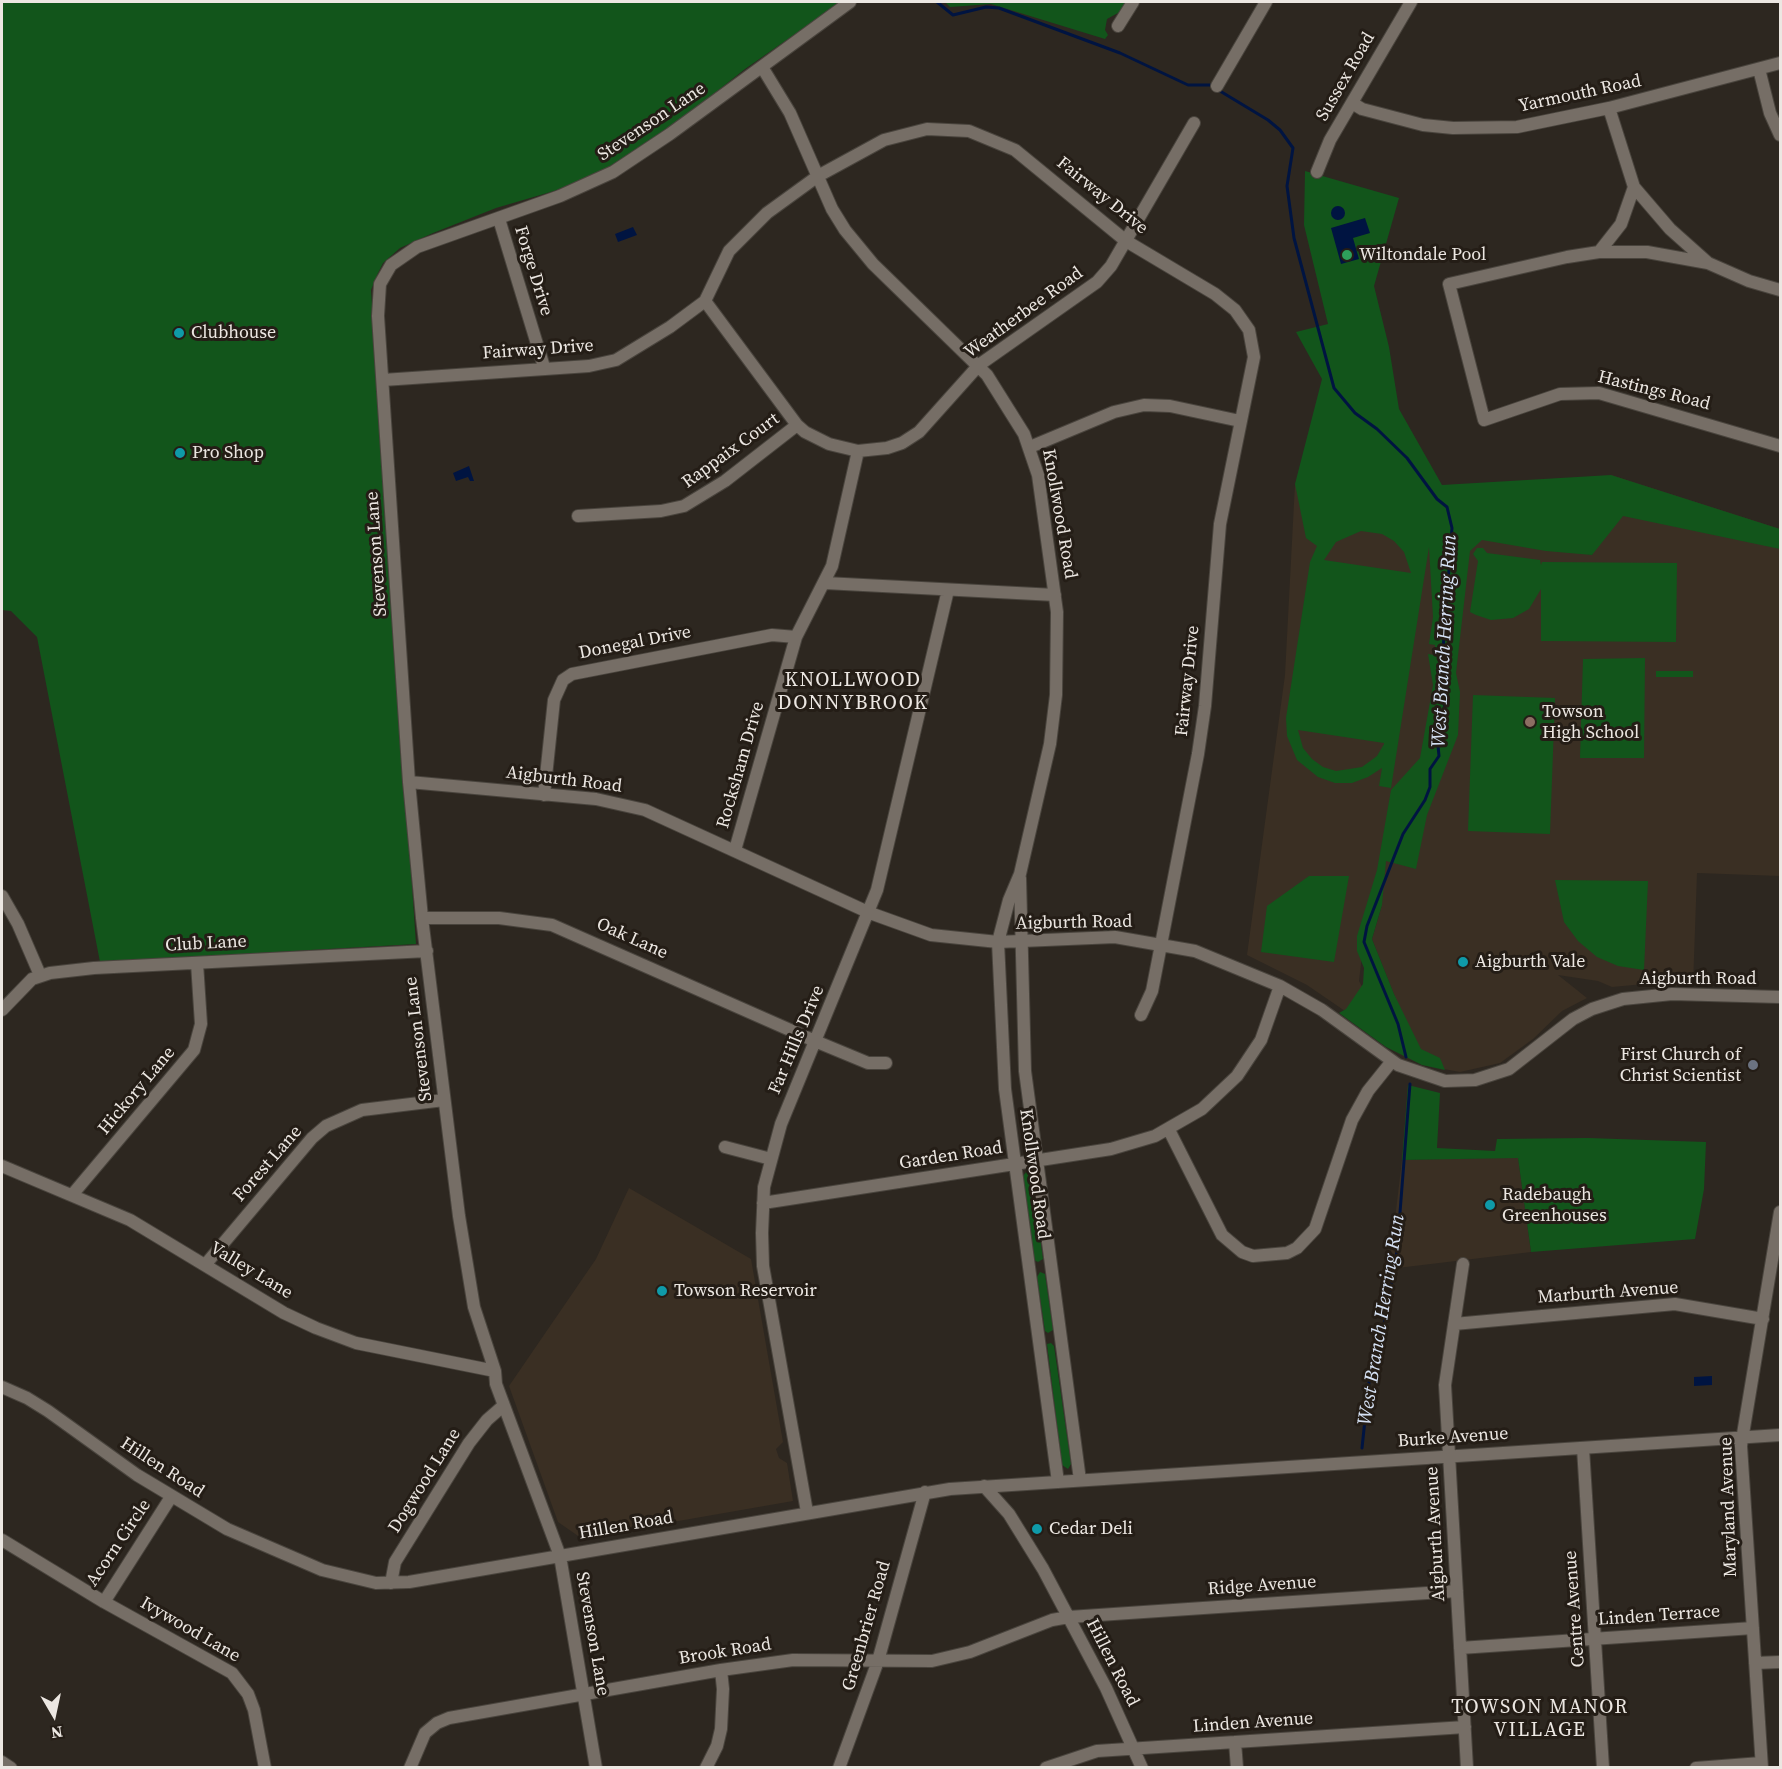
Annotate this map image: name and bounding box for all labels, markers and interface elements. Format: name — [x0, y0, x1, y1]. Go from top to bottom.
street label: Sussex Road — [1312, 29, 1380, 125]
street label: Yarmouth Road — [1517, 70, 1643, 118]
street label: Stevenson Lane — [594, 78, 710, 166]
street label: Fairway Drive — [1052, 153, 1152, 239]
street label: Forge Drive — [509, 223, 557, 319]
place label: Wiltondale Pool — [1359, 244, 1486, 266]
marker: Wiltondale Pool — [1340, 248, 1354, 262]
street label: Weatherbee Road — [961, 263, 1087, 363]
place label: Clubhouse — [191, 322, 276, 344]
marker: Clubhouse — [172, 326, 186, 340]
street label: Fairway Drive — [482, 335, 594, 365]
street label: Hastings Road — [1596, 367, 1712, 415]
street label: Rappaix Court — [678, 409, 784, 493]
place label: Pro Shop — [192, 442, 264, 464]
marker: Pro Shop — [173, 446, 187, 460]
street label: Knollwood Road — [1037, 447, 1081, 581]
street label: Stevenson Lane — [362, 491, 392, 617]
water label: West Branch Herring Run — [1427, 534, 1463, 748]
street label: Donegal Drive — [577, 622, 693, 664]
street label: Fairway Drive — [1171, 625, 1205, 737]
district label: KNOLLWOOD DONNYBROOK — [777, 669, 929, 716]
street label: Rocksham Drive — [713, 699, 769, 831]
place label: Towson High School — [1542, 701, 1639, 744]
marker: Towson High School — [1523, 715, 1537, 729]
street label: Aigburth Road — [505, 762, 623, 798]
street label: Aigburth Road — [1015, 911, 1133, 935]
street label: Oak Lane — [593, 914, 671, 964]
street label: Club Lane — [165, 931, 247, 957]
place label: Aigburth Vale — [1475, 951, 1585, 973]
marker: Aigburth Vale — [1456, 955, 1470, 969]
street label: Aigburth Road — [1640, 968, 1756, 990]
street label: Stevenson Lane — [401, 975, 437, 1103]
street label: Far Hills Drive — [764, 982, 830, 1098]
street label: Hickory Lane — [94, 1042, 180, 1140]
place label: First Church of Christ Scientist — [1620, 1044, 1741, 1086]
marker: First Church of Christ Scientist — [1746, 1058, 1760, 1072]
street label: Knollwood Road — [1014, 1107, 1054, 1241]
street label: Forest Lane — [229, 1121, 307, 1207]
street label: Garden Road — [898, 1137, 1004, 1175]
place label: Radebaugh Greenhouses — [1502, 1184, 1607, 1226]
marker: Radebaugh Greenhouses — [1483, 1198, 1497, 1212]
water label: West Branch Herring Run — [1353, 1213, 1411, 1427]
street label: Valley Lane — [206, 1238, 296, 1304]
street label: Marburth Avenue — [1537, 1277, 1679, 1309]
place label: Towson Reservoir — [674, 1280, 817, 1302]
marker: Towson Reservoir — [655, 1284, 669, 1298]
street label: Burke Avenue — [1397, 1423, 1509, 1453]
street label: Dogwood Lane — [384, 1425, 466, 1537]
street label: Hillen Road — [116, 1433, 208, 1503]
street label: Maryland Avenue — [1716, 1437, 1742, 1577]
street label: Aigburth Avenue — [1422, 1466, 1450, 1602]
street label: Acorn Circle — [82, 1495, 156, 1591]
street label: Hillen Road — [577, 1507, 675, 1545]
place label: Cedar Deli — [1049, 1518, 1133, 1540]
marker: Cedar Deli — [1030, 1522, 1044, 1536]
street label: Centre Avenue — [1560, 1550, 1590, 1668]
street label: Greenbrier Road — [838, 1559, 896, 1693]
street label: Stevenson Lane — [570, 1570, 614, 1698]
street label: Ridge Avenue — [1207, 1571, 1317, 1601]
street label: Ivywood Lane — [136, 1593, 244, 1667]
street label: Linden Terrace — [1597, 1601, 1721, 1631]
street label: Hillen Road — [1081, 1616, 1143, 1710]
street label: Brook Road — [677, 1634, 773, 1670]
north arrow — [24, 1685, 84, 1745]
district label: TOWSON MANOR VILLAGE — [1451, 1696, 1629, 1743]
street label: Linden Avenue — [1192, 1708, 1314, 1738]
text: N — [49, 1721, 64, 1745]

